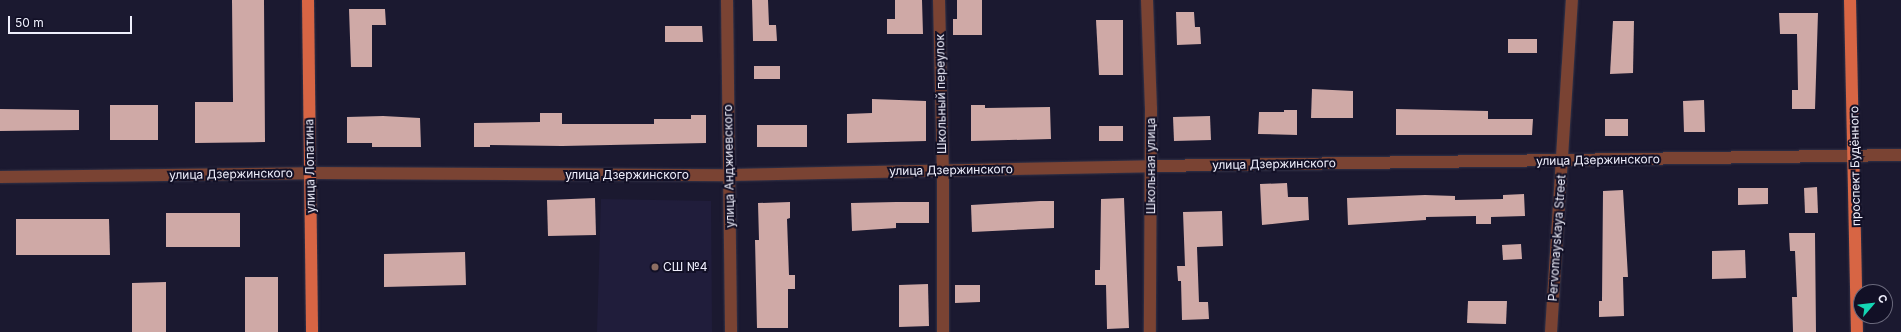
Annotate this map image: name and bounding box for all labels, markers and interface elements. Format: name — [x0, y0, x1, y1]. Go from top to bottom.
scale bar — [10, 8, 134, 34]
text: 50 m — [15, 15, 44, 30]
street label: Школьный переулок — [933, 34, 949, 154]
street label: улица Анджиевского — [721, 104, 737, 228]
street label: проспект Будённого — [1847, 106, 1863, 226]
street label: Школьная улица — [1144, 118, 1158, 214]
street label: улица Лопатина — [302, 119, 318, 213]
street label: улица Дзержинского — [1536, 152, 1660, 168]
street label: улица Дзержинского — [1212, 156, 1336, 172]
street label: улица Дзержинского — [889, 162, 1013, 178]
street label: улица Дзержинского — [169, 166, 293, 182]
street label: улица Дзержинского — [565, 168, 689, 182]
street label: Pervomayskaya Street — [1545, 174, 1569, 302]
place label: СШ №4 — [663, 260, 707, 274]
marker: СШ №4 — [650, 262, 660, 272]
north arrow — [1853, 284, 1893, 324]
text: С — [1875, 292, 1891, 306]

